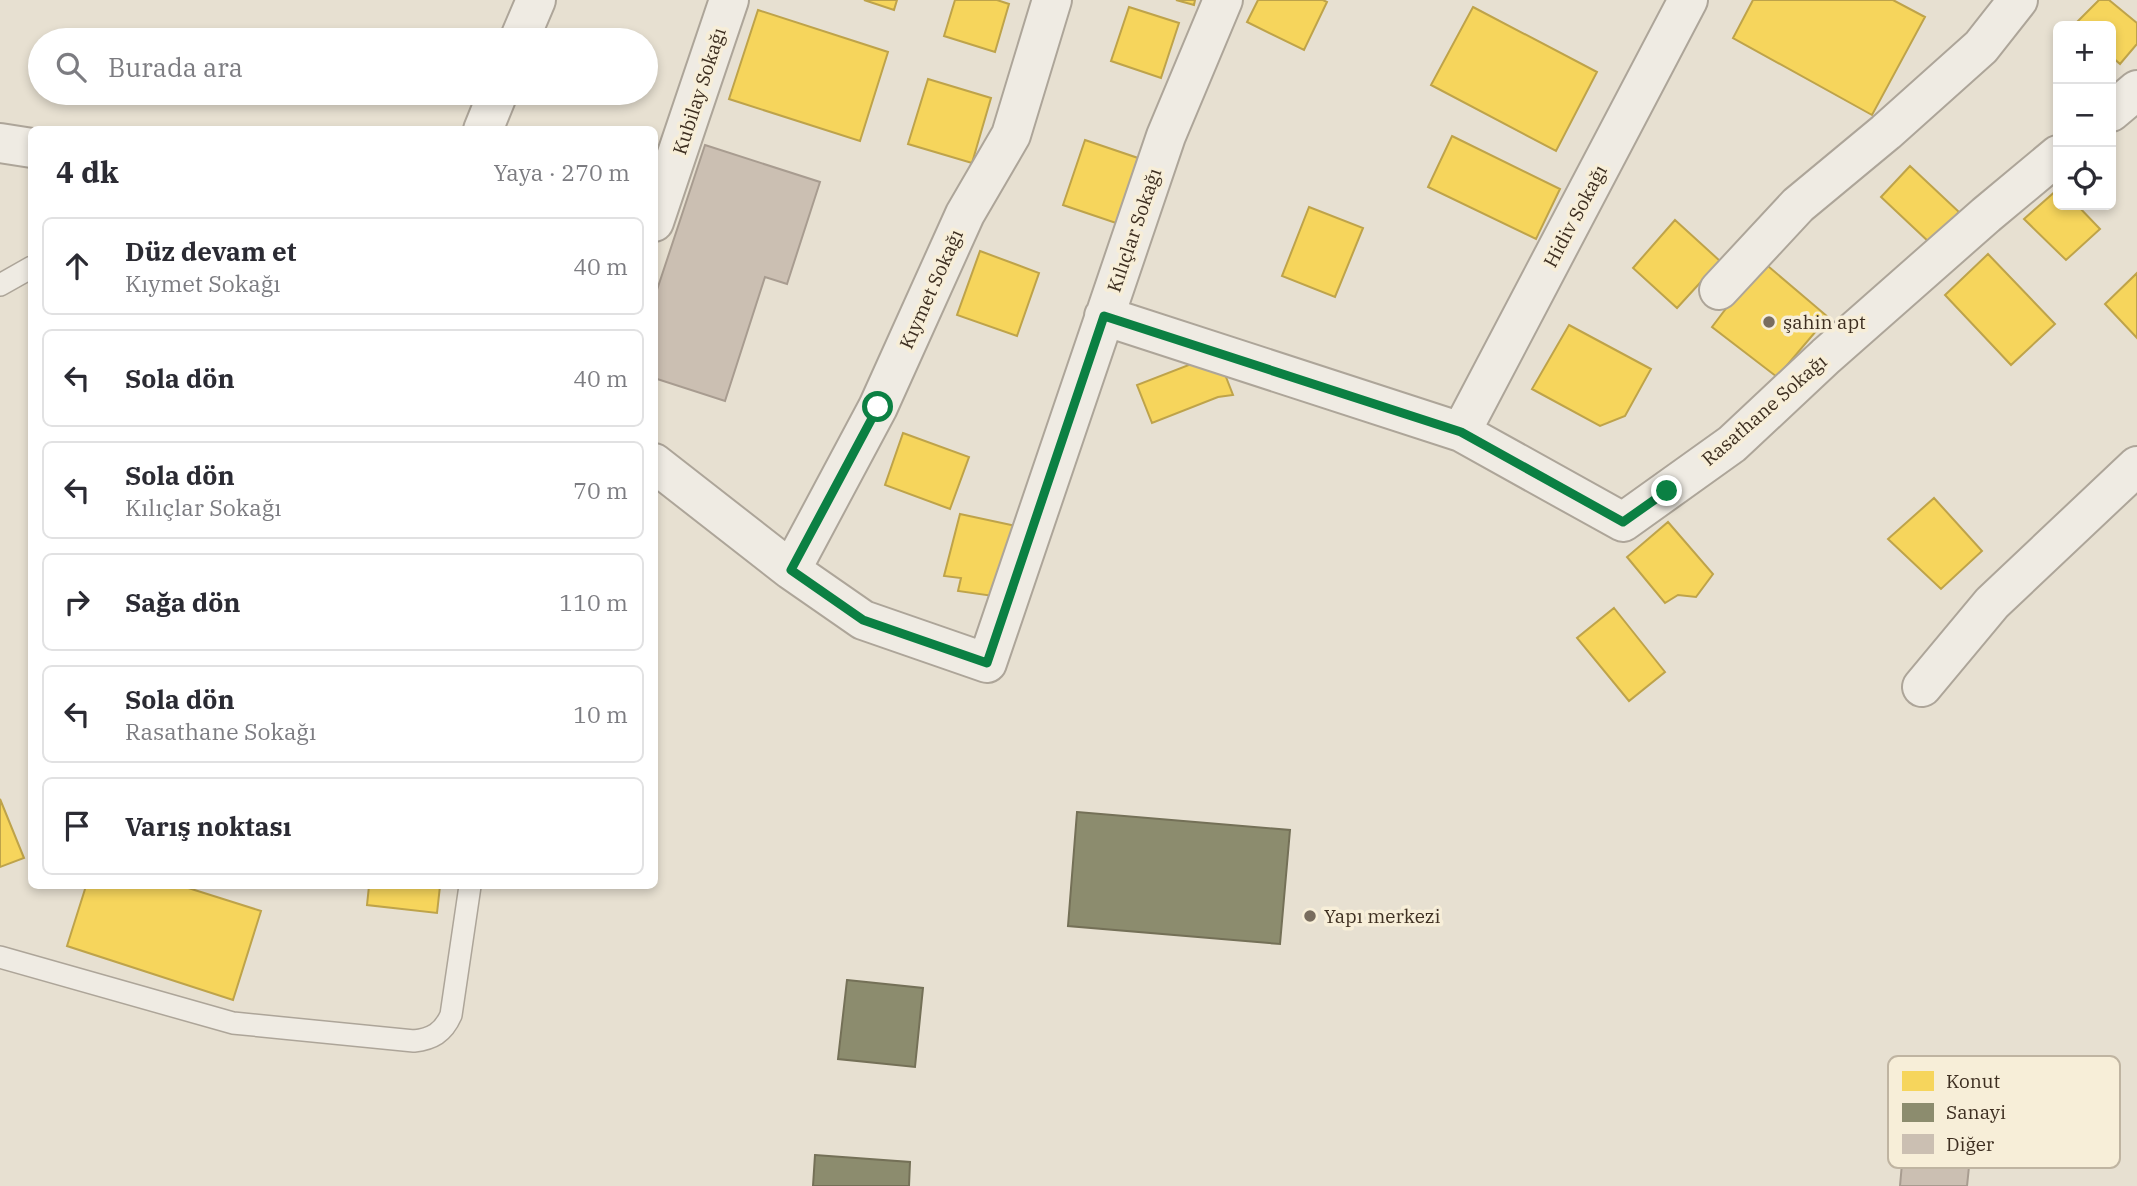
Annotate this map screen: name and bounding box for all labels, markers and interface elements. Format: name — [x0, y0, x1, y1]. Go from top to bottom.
map controls — [2053, 21, 2116, 210]
button: + — [2053, 21, 2116, 84]
street label: Kubilay Sokağı — [667, 24, 731, 158]
search box — [28, 28, 658, 105]
icon: search — [52, 48, 90, 86]
text: Burada ara — [108, 50, 243, 84]
button: − — [2053, 84, 2116, 147]
button: locate — [2053, 147, 2116, 210]
text: 4 dk — [56, 152, 119, 191]
text: Yaya · 270 m — [493, 157, 630, 187]
street label: Hidiv Sokağı — [1538, 161, 1612, 271]
street label: Kılıçlar Sokağı — [1102, 165, 1166, 295]
street label: Kıymet Sokağı — [894, 225, 968, 353]
text: Düz devam et — [125, 234, 296, 268]
icon: ahead — [58, 247, 96, 285]
text: 40 m — [573, 251, 628, 281]
text: Kıymet Sokağı — [125, 268, 280, 298]
place label: şahin apt — [1783, 310, 1866, 334]
marker: şahin apt — [1761, 314, 1777, 330]
street label: Rasathane Sokağı — [1697, 349, 1831, 471]
icon: left — [58, 359, 96, 397]
text: Sola dön — [125, 361, 235, 395]
text: 40 m — [573, 363, 628, 393]
route start — [862, 391, 893, 422]
text: Sola dön — [125, 458, 235, 492]
icon: left — [58, 471, 96, 509]
text: 70 m — [573, 475, 628, 505]
route end — [1651, 475, 1682, 506]
text: Kılıçlar Sokağı — [125, 492, 281, 522]
icon: right — [58, 583, 96, 621]
text: Sağa dön — [125, 585, 241, 619]
text: 110 m — [559, 587, 628, 617]
text: Sola dön — [125, 682, 235, 716]
icon: left — [58, 695, 96, 733]
text: 10 m — [573, 699, 628, 729]
text: Rasathane Sokağı — [125, 716, 316, 746]
icon: arrive — [58, 807, 96, 845]
text: Varış noktası — [125, 809, 291, 843]
place label: Yapı merkezi — [1324, 904, 1440, 928]
marker: Yapı merkezi — [1302, 908, 1318, 924]
legend — [1888, 1056, 2120, 1168]
text: Konut — [1946, 1069, 2001, 1093]
text: Sanayi — [1946, 1100, 2006, 1124]
text: Diğer — [1946, 1132, 1995, 1156]

